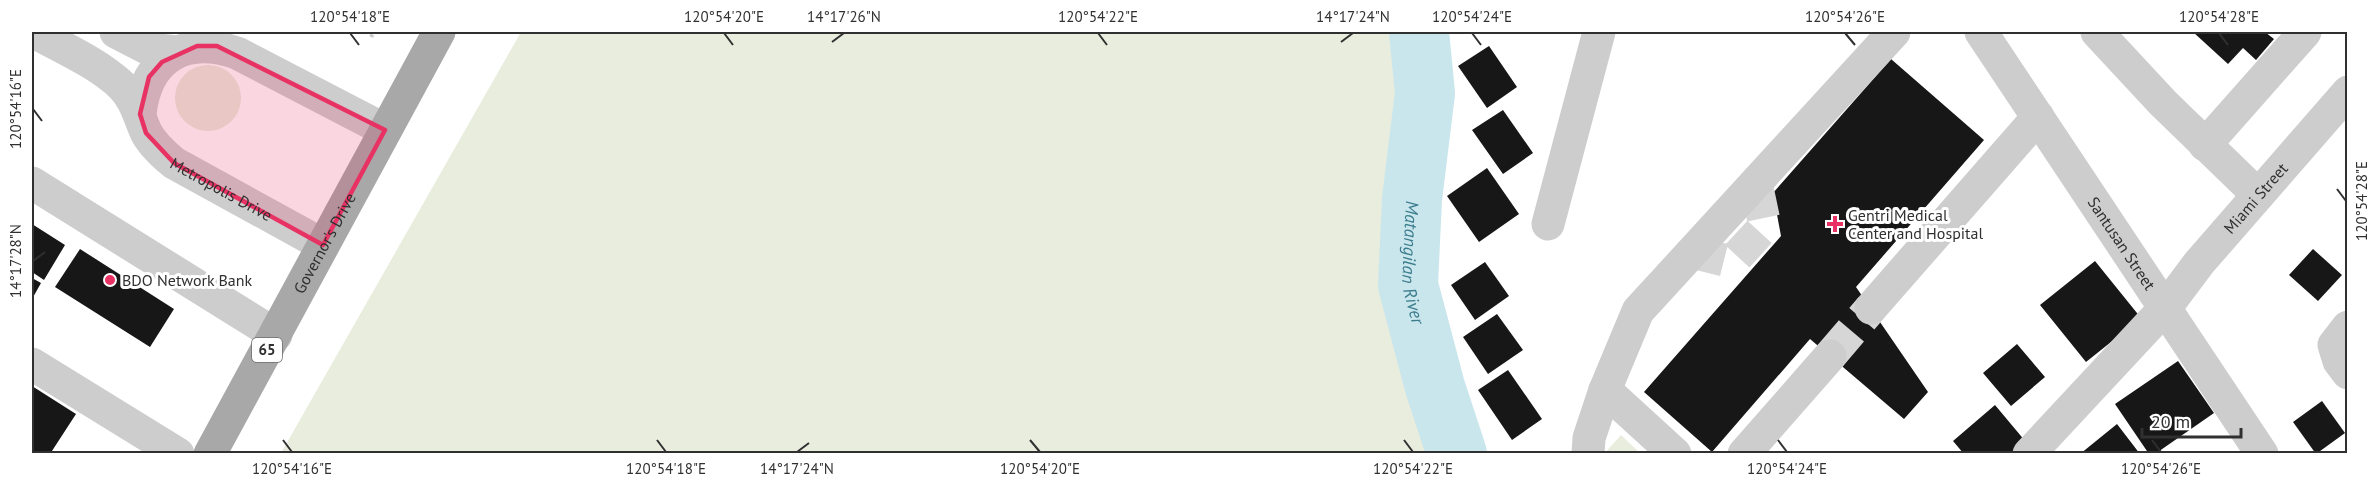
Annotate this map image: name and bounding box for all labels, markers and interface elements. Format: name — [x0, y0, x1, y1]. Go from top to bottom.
text: 120°54'18"E — [310, 7, 390, 26]
text: 120°54'20"E — [684, 7, 764, 26]
text: 14°17'26"N — [807, 7, 881, 26]
text: 120°54'22"E — [1058, 7, 1138, 26]
text: 14°17'24"N — [1316, 7, 1390, 26]
text: 120°54'24"E — [1432, 7, 1512, 26]
text: 120°54'26"E — [1805, 7, 1885, 26]
text: 120°54'28"E — [2179, 7, 2259, 26]
text: 120°54'16"E — [6, 69, 25, 149]
street label: Metropolis Drive — [167, 153, 276, 225]
street label: Miami Street — [2219, 158, 2292, 238]
text: 120°54'28"E — [2352, 161, 2371, 241]
street label: Governor's Drive — [289, 189, 360, 297]
street label: Santusan Street — [2084, 193, 2160, 294]
water label: Matangilan River — [1397, 200, 1430, 328]
place label: Gentri Medical Center and Hospital — [1848, 205, 1983, 243]
marker: Gentri Medical Center and Hospital — [1826, 215, 1844, 233]
text: 14°17'28"N — [6, 224, 25, 298]
place label: BDO Network Bank — [122, 270, 252, 290]
marker: BDO Network Bank — [103, 273, 117, 287]
road number: 65 — [252, 338, 282, 362]
scale bar — [2142, 401, 2241, 439]
text: 20 m — [2151, 410, 2190, 433]
text: 120°54'16"E — [252, 459, 332, 478]
text: 120°54'18"E — [626, 459, 706, 478]
text: 14°17'24"N — [760, 459, 834, 478]
text: 120°54'20"E — [1000, 459, 1080, 478]
text: 120°54'22"E — [1373, 459, 1453, 478]
text: 120°54'24"E — [1747, 459, 1827, 478]
text: 120°54'26"E — [2121, 459, 2201, 478]

